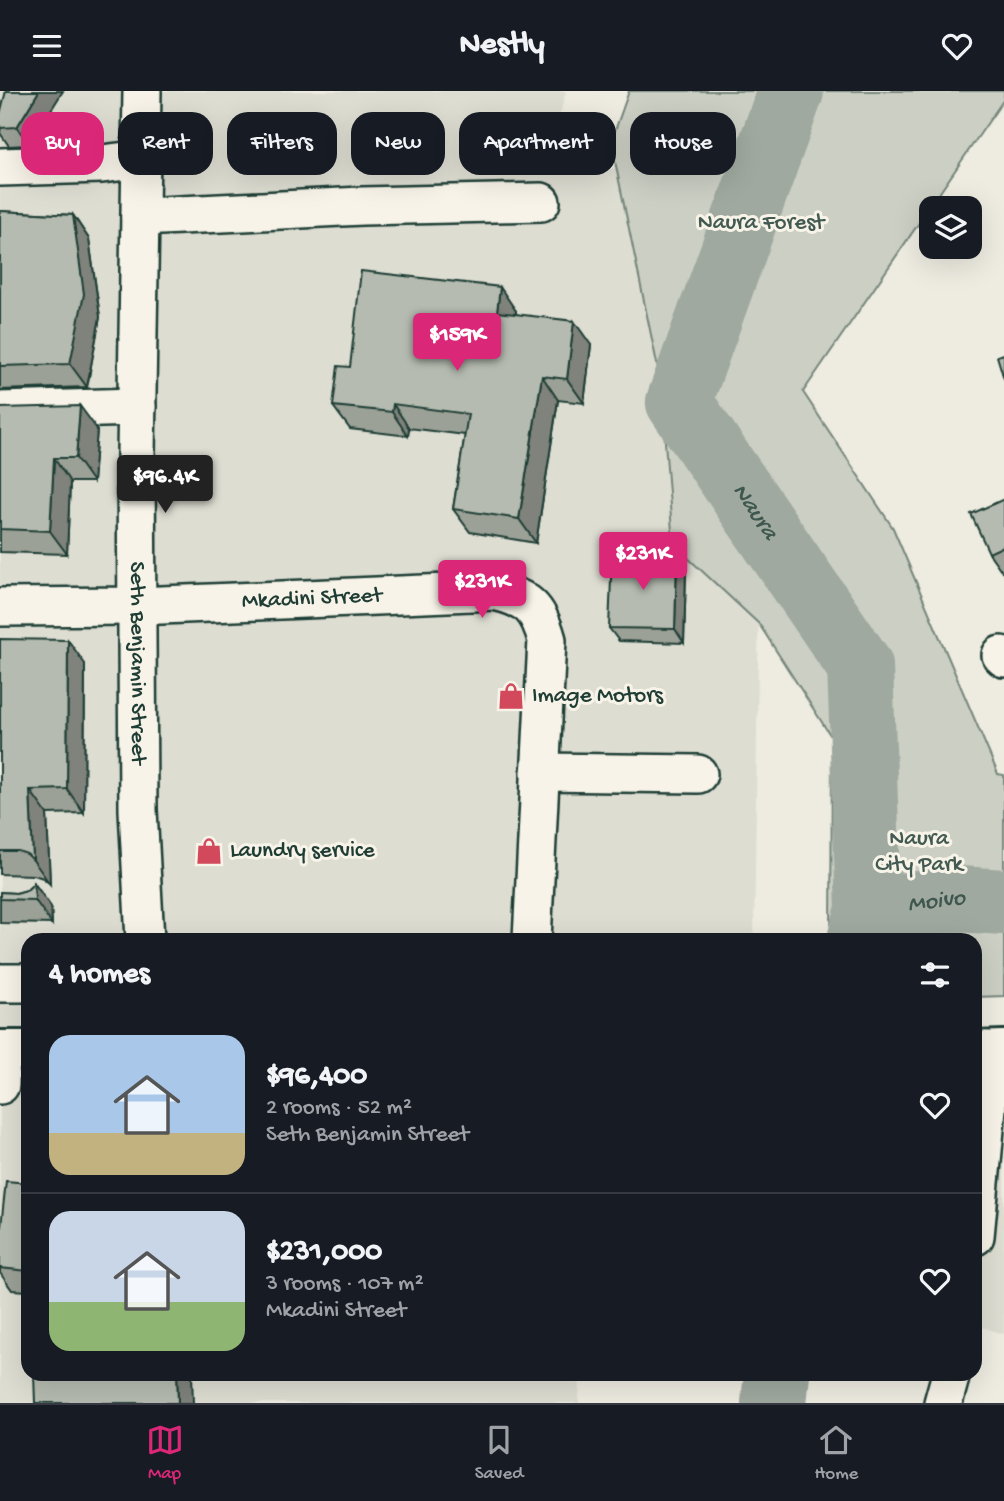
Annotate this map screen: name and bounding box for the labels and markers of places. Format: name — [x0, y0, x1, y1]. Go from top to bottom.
pin: $159K — [408, 313, 506, 373]
pin: $96.4K — [108, 455, 222, 515]
pin: $231K — [594, 533, 692, 592]
pin: $231K — [433, 561, 531, 620]
shop icon: Image Motors — [496, 681, 526, 711]
place label: Image Motors — [532, 683, 663, 710]
shop icon: Laundry service — [194, 836, 224, 866]
place label: Laundry service — [230, 838, 376, 865]

